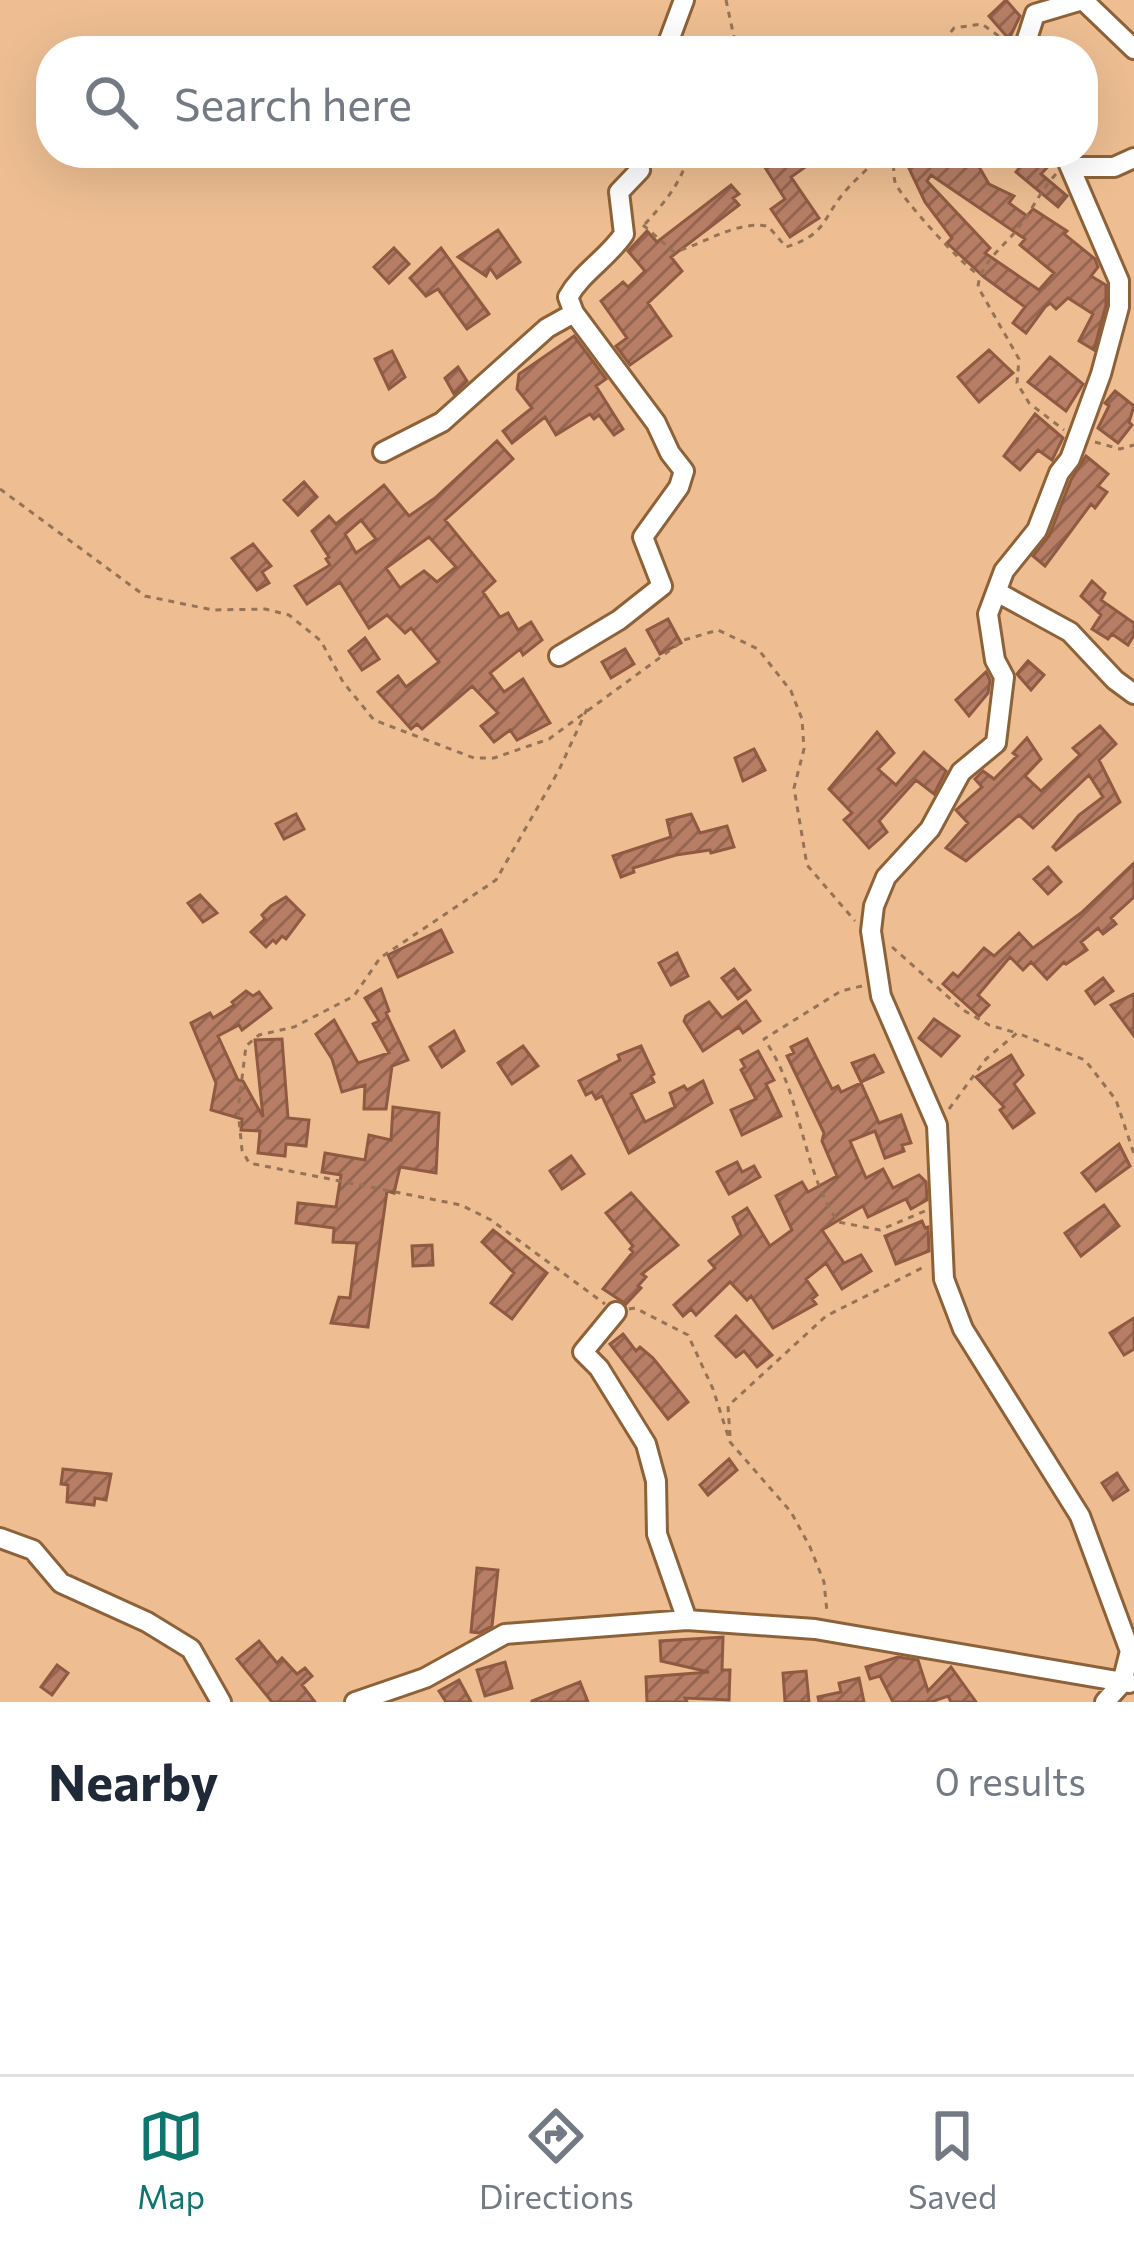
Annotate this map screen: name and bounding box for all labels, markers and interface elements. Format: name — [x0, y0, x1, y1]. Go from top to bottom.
search box — [36, 36, 1098, 168]
icon: search — [78, 69, 144, 135]
text: Search here — [174, 75, 412, 130]
text: Nearby — [48, 1749, 218, 1812]
text: 0 results — [934, 1756, 1086, 1804]
tab: Map — [137, 2103, 205, 2216]
tab: Directions — [479, 2103, 634, 2216]
tab: Saved — [908, 2103, 997, 2216]

